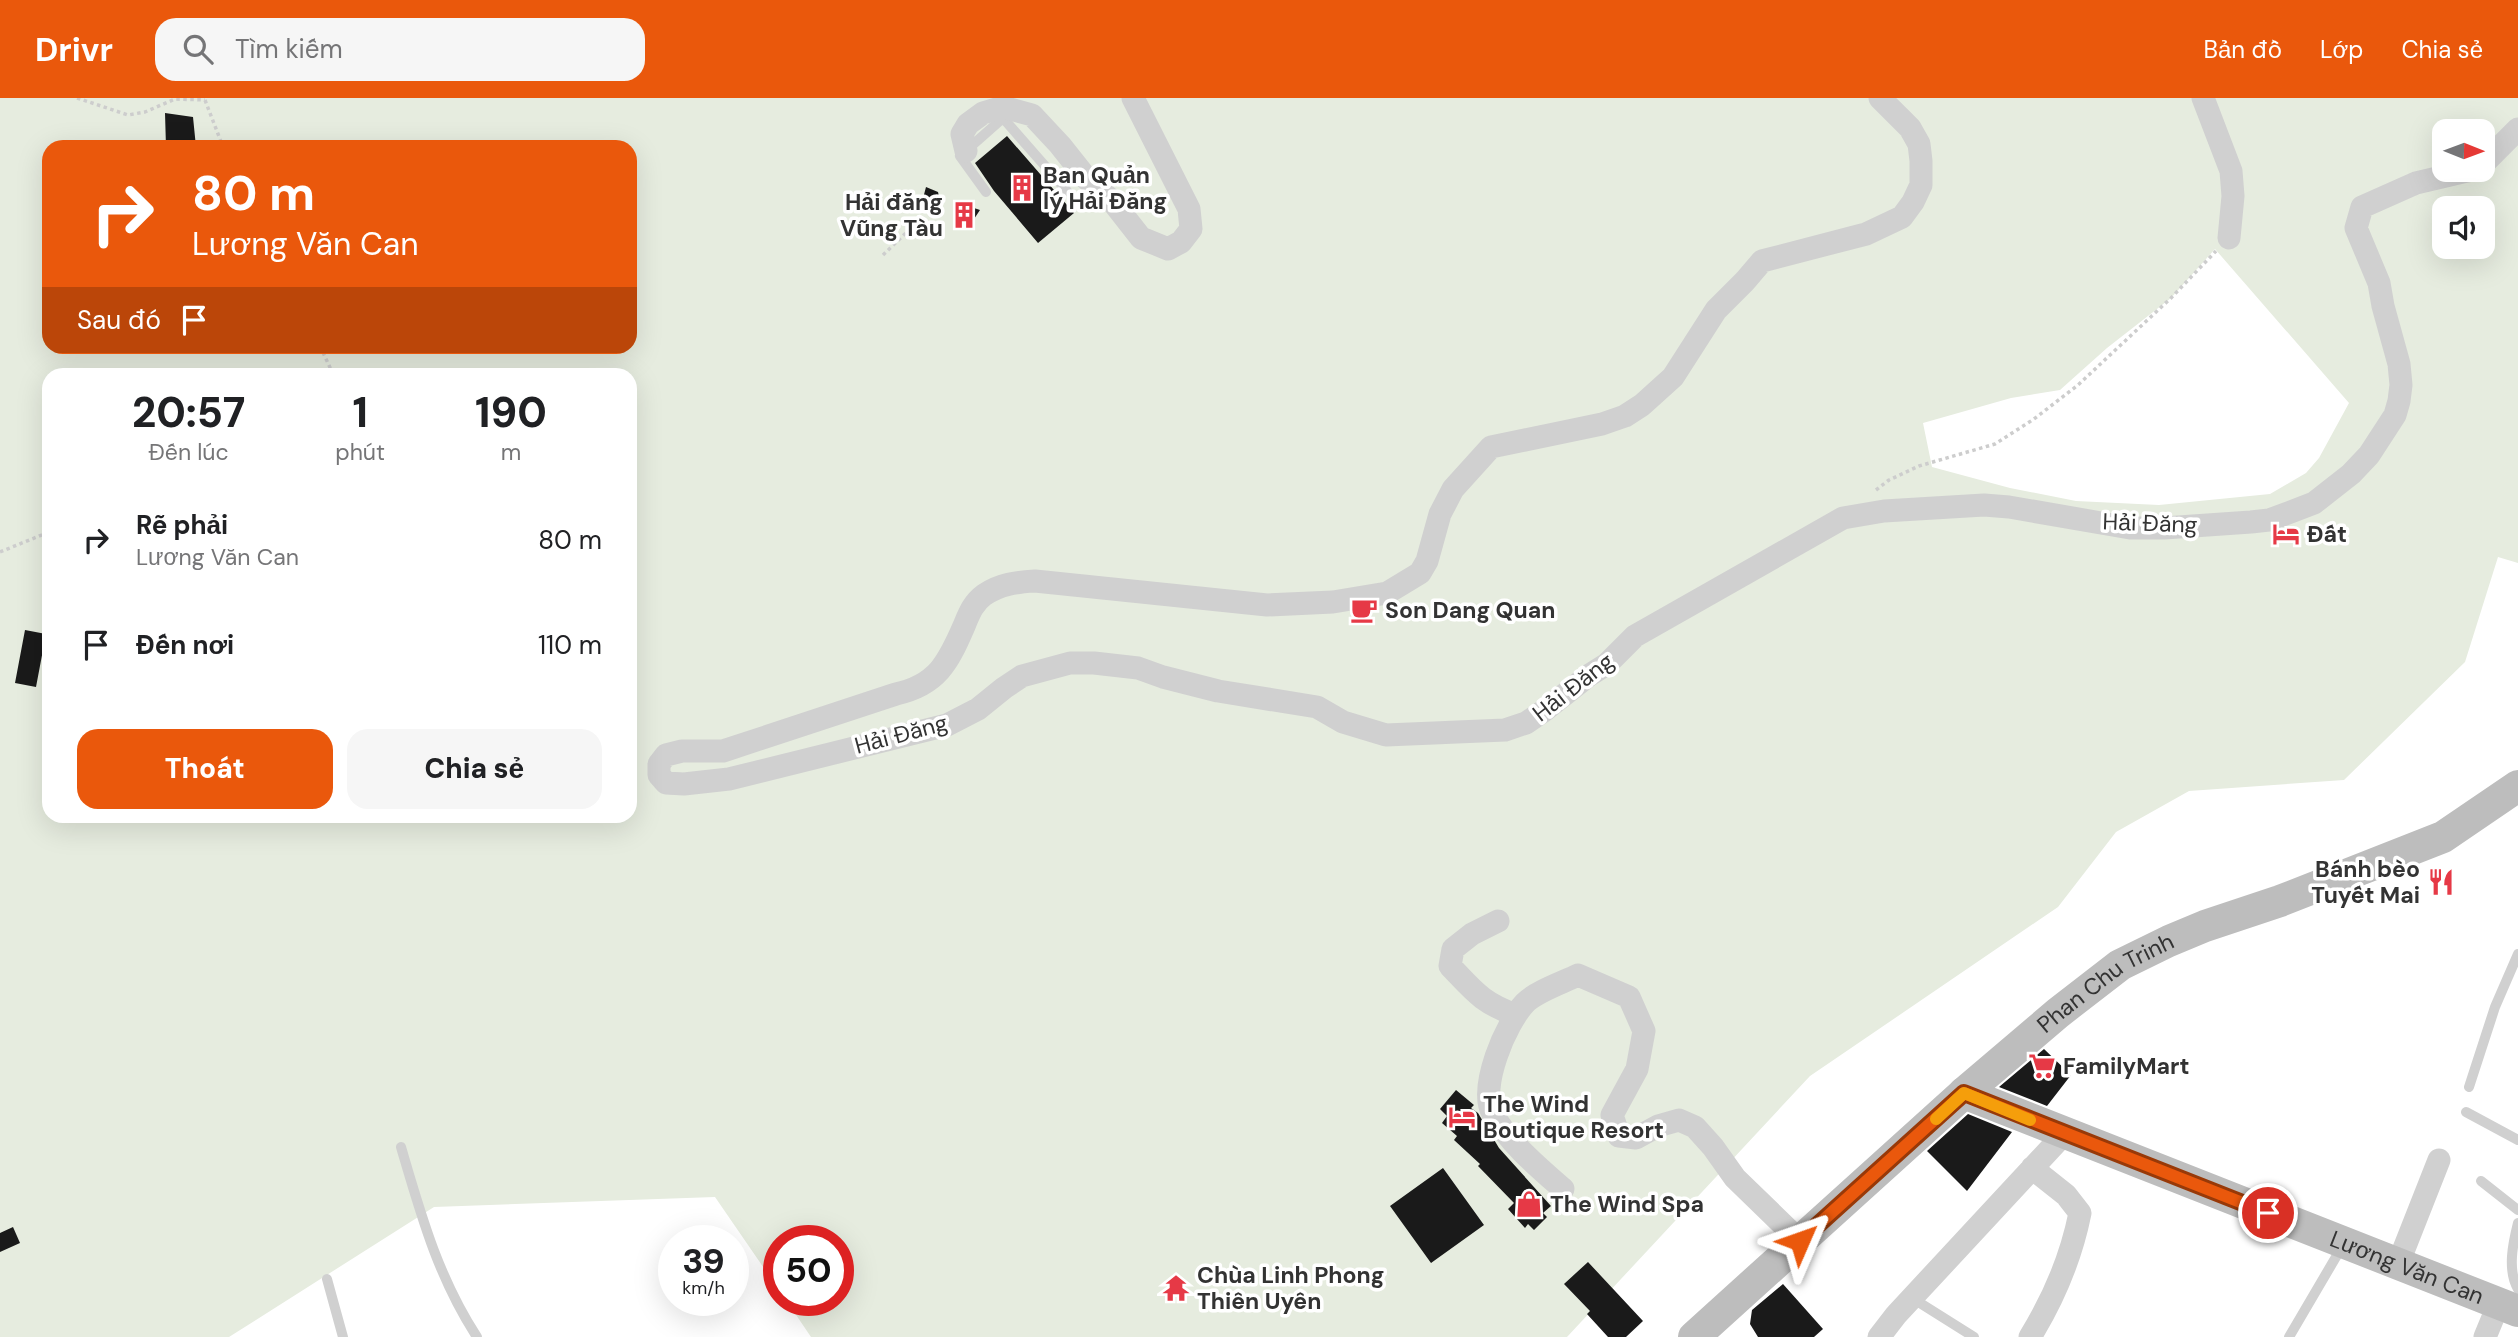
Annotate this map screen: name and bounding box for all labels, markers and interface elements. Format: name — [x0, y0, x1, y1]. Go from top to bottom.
search box — [155, 18, 645, 81]
text: Drivr — [35, 28, 113, 71]
icon: search — [179, 30, 217, 68]
text: Tìm kiếm — [235, 32, 343, 66]
text: Bản đồ — [2204, 34, 2282, 65]
text: Lớp — [2320, 34, 2363, 65]
text: Chia sẻ — [2401, 34, 2483, 65]
north arrow — [2432, 119, 2496, 182]
map controls — [2432, 119, 2495, 259]
place label: Ban Quản lý Hải Đăng — [1043, 160, 1167, 216]
text: 80 m — [192, 161, 315, 225]
icon: right — [77, 168, 168, 259]
building icon: Ban Quản lý Hải Đăng — [1007, 173, 1037, 203]
place label: Hải đăng Vũng Tàu — [840, 187, 943, 243]
button: sound — [2432, 196, 2495, 259]
building icon: Hải đăng Vũng Tàu — [949, 200, 979, 230]
text: Lương Văn Can — [192, 223, 419, 265]
icon: arrive — [175, 301, 213, 339]
text: Sau đó — [77, 303, 161, 337]
text: 20:57 — [132, 385, 245, 440]
text: 1 — [352, 385, 368, 440]
text: 190 — [475, 385, 547, 440]
text: Đến lúc — [149, 437, 229, 467]
text: phút — [335, 437, 385, 467]
text: m — [501, 437, 521, 467]
street label: Hải Đăng — [2102, 506, 2198, 540]
text: Rẽ phải — [136, 508, 228, 542]
hotel icon: Đất — [2271, 519, 2301, 549]
place label: Đất — [2307, 519, 2347, 549]
icon: right — [77, 521, 115, 559]
text: 80 m — [538, 523, 602, 557]
text: Lương Văn Can — [136, 542, 299, 572]
cafe icon: Son Dang Quan — [1349, 595, 1379, 625]
place label: Son Dang Quan — [1385, 595, 1555, 625]
icon: arrive — [77, 626, 115, 664]
text: Đến nơi — [136, 628, 234, 662]
text: 110 m — [538, 628, 602, 662]
street label: Hải Đăng — [1526, 646, 1620, 728]
street label: Hải Đăng — [851, 707, 951, 761]
button: Thoát — [77, 729, 333, 809]
button: Chia sẻ — [347, 729, 602, 809]
place label: Bánh bèo Tuyết Mai — [2311, 854, 2420, 910]
restaurant icon: Bánh bèo Tuyết Mai — [2426, 867, 2456, 897]
street label: Phan Chu Trinh — [2031, 926, 2179, 1039]
supermarket icon: FamilyMart — [2027, 1051, 2057, 1081]
place label: FamilyMart — [2063, 1051, 2189, 1081]
place label: The Wind Boutique Resort — [1483, 1089, 1664, 1145]
hotel icon: The Wind Boutique Resort — [1447, 1102, 1477, 1132]
pin — [2238, 1183, 2298, 1243]
shop icon: The Wind Spa — [1514, 1189, 1544, 1219]
place label: The Wind Spa — [1550, 1189, 1704, 1219]
icon: arrive — [2249, 1194, 2287, 1232]
position arrow — [1763, 1204, 1837, 1278]
street label: Lương Văn Can — [2326, 1224, 2488, 1311]
speed limit sign: 50 — [763, 1225, 854, 1316]
text: 39 — [682, 1238, 725, 1284]
place label: Chùa Linh Phong Thiên Uyên — [1197, 1260, 1384, 1316]
temple icon: Chùa Linh Phong Thiên Uyên — [1161, 1273, 1191, 1303]
text: km/h — [682, 1276, 725, 1300]

